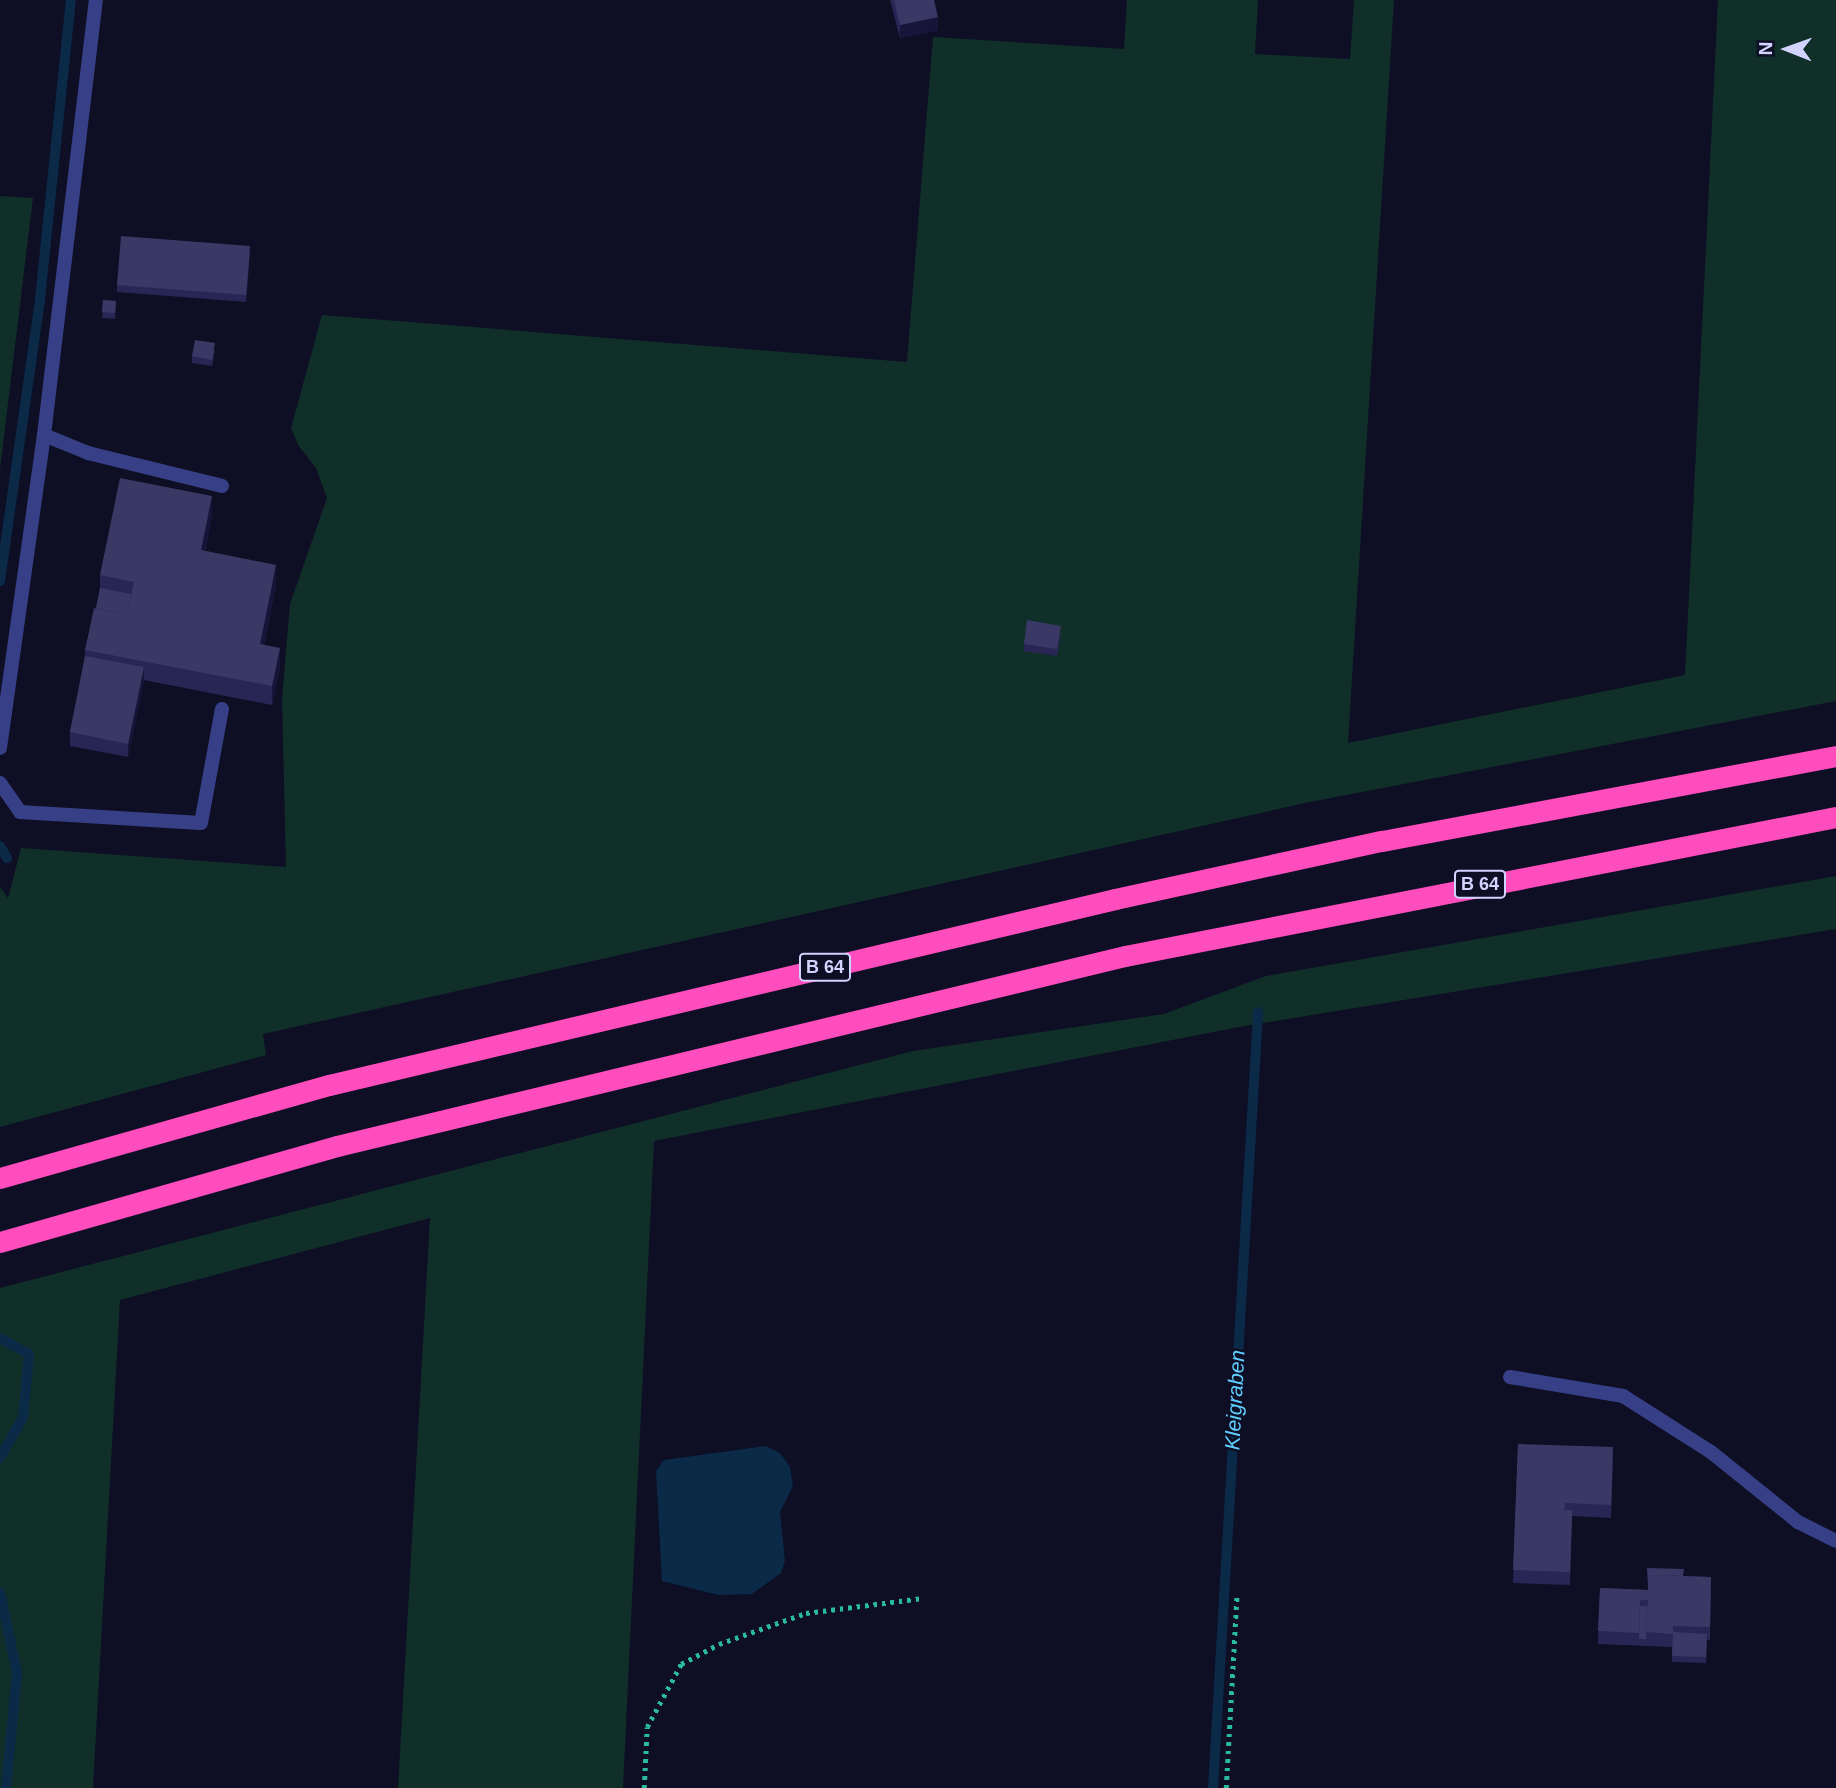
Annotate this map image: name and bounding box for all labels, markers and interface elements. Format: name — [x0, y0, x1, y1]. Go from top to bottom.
north arrow — [1752, 14, 1822, 84]
text: N — [1755, 42, 1776, 56]
road number: B 64 — [1454, 870, 1506, 898]
road number: B 64 — [799, 952, 851, 982]
water label: Kleigraben — [1220, 1349, 1250, 1451]

